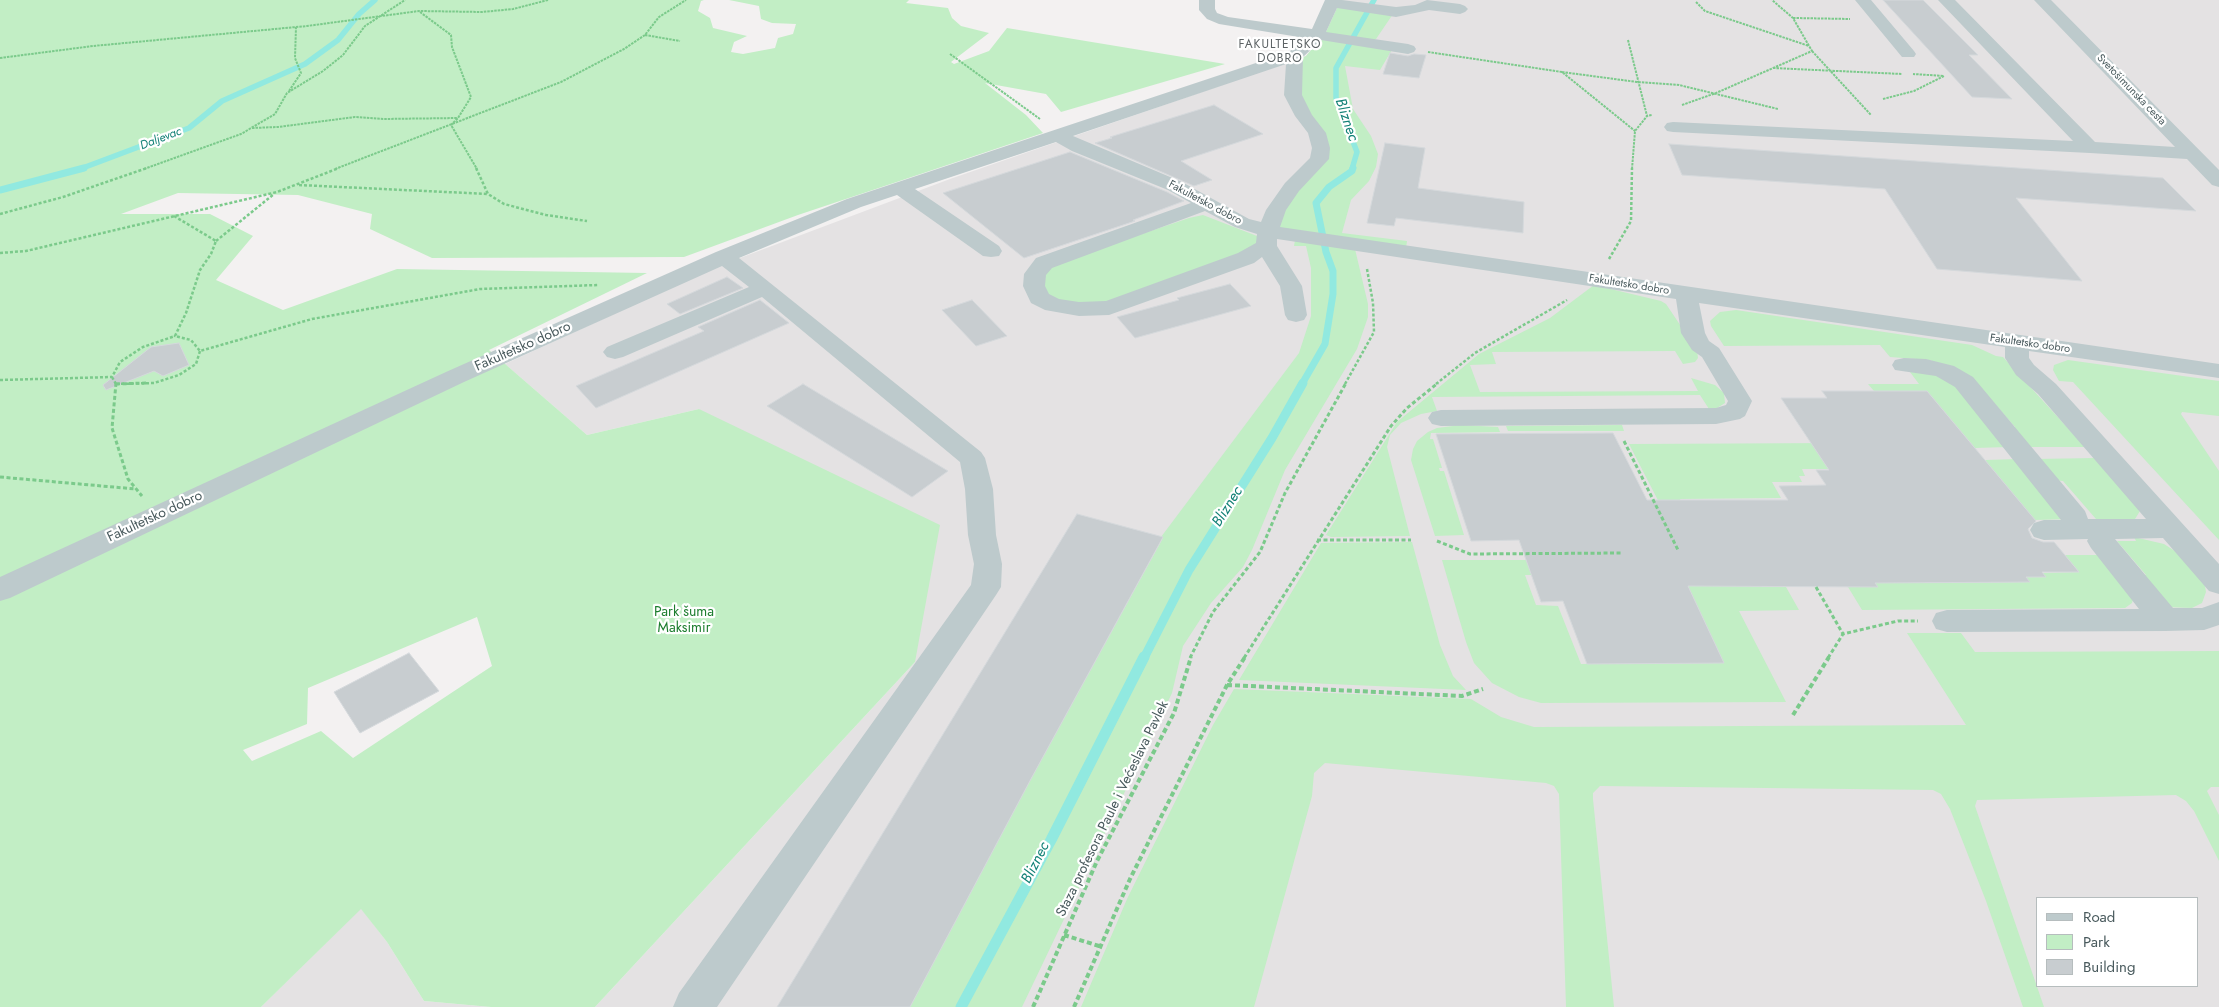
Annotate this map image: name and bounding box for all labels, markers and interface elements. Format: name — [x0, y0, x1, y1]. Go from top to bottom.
district label: FAKULTETSKO DOBRO — [1237, 38, 1323, 66]
street label: Svetošimunska cesta — [2094, 52, 2168, 128]
water label: Bliznec — [1330, 96, 1362, 144]
water label: Daljevac — [138, 125, 184, 153]
street label: Fakultetsko dobro — [1166, 178, 1244, 228]
street label: Fakultetsko dobro — [1588, 272, 1670, 298]
street label: Fakultetsko dobro — [472, 318, 574, 376]
street label: Fakultetsko dobro — [1989, 332, 2071, 356]
water label: Bliznec — [1209, 484, 1247, 530]
street label: Fakultetsko dobro — [105, 488, 205, 546]
park label: Park šuma Maksimir — [654, 605, 714, 638]
street label: Staza profesora Paule i Većeslava Pavlek — [1053, 698, 1173, 920]
water label: Bliznec — [1018, 839, 1054, 887]
legend — [2036, 897, 2199, 987]
text: Road — [2083, 906, 2115, 928]
text: Park — [2083, 931, 2110, 953]
text: Building — [2083, 956, 2135, 978]

